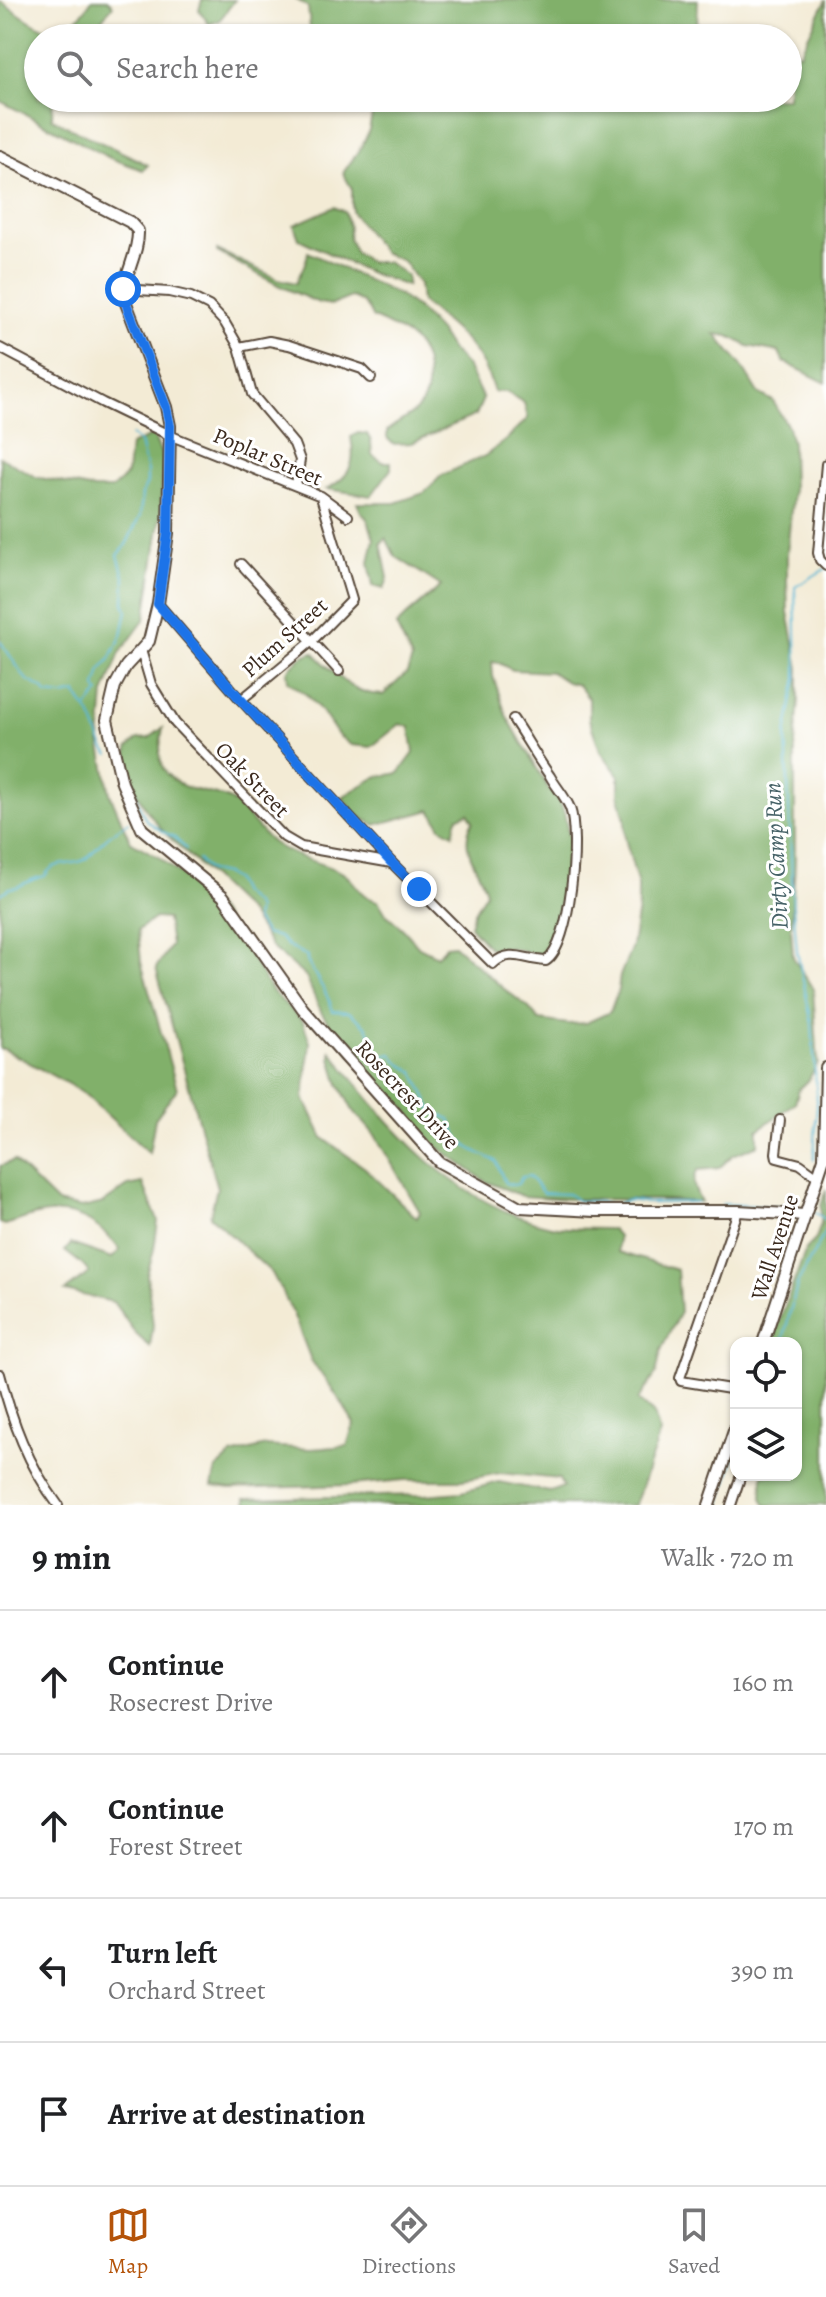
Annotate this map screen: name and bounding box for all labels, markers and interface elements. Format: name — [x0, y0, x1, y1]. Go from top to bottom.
search box — [24, 24, 802, 112]
icon: search — [52, 46, 96, 90]
text: Search here — [116, 48, 259, 88]
route start — [105, 271, 141, 307]
street label: Poplar Street — [208, 420, 327, 493]
street label: Plum Street — [235, 591, 334, 684]
street label: Oak Street — [209, 735, 296, 824]
water label: Dirty Camp Run — [756, 782, 796, 930]
route end — [401, 871, 437, 907]
street label: Rosecrest Drive — [349, 1033, 466, 1156]
street label: Wall Avenue — [743, 1191, 806, 1305]
map controls — [730, 1337, 802, 1481]
button: locate — [730, 1337, 802, 1409]
button: layers — [730, 1409, 802, 1481]
text: 9 min — [32, 1534, 111, 1581]
text: Walk · 720 m — [661, 1540, 794, 1575]
text: Continue — [108, 1645, 224, 1685]
icon: ahead — [32, 1660, 76, 1704]
text: 160 m — [732, 1665, 794, 1700]
text: Rosecrest Drive — [108, 1685, 273, 1720]
text: Continue — [108, 1789, 224, 1829]
icon: ahead — [32, 1804, 76, 1848]
text: 170 m — [734, 1809, 794, 1844]
text: Forest Street — [108, 1829, 243, 1864]
text: Turn left — [108, 1933, 217, 1973]
icon: left — [32, 1948, 76, 1992]
text: 390 m — [731, 1953, 794, 1988]
text: Orchard Street — [108, 1973, 265, 2008]
icon: arrive — [32, 2092, 76, 2136]
text: Arrive at destination — [108, 2094, 365, 2134]
tab: Map — [106, 2203, 150, 2281]
tab: Directions — [362, 2203, 456, 2281]
tab: Saved — [668, 2203, 720, 2281]

